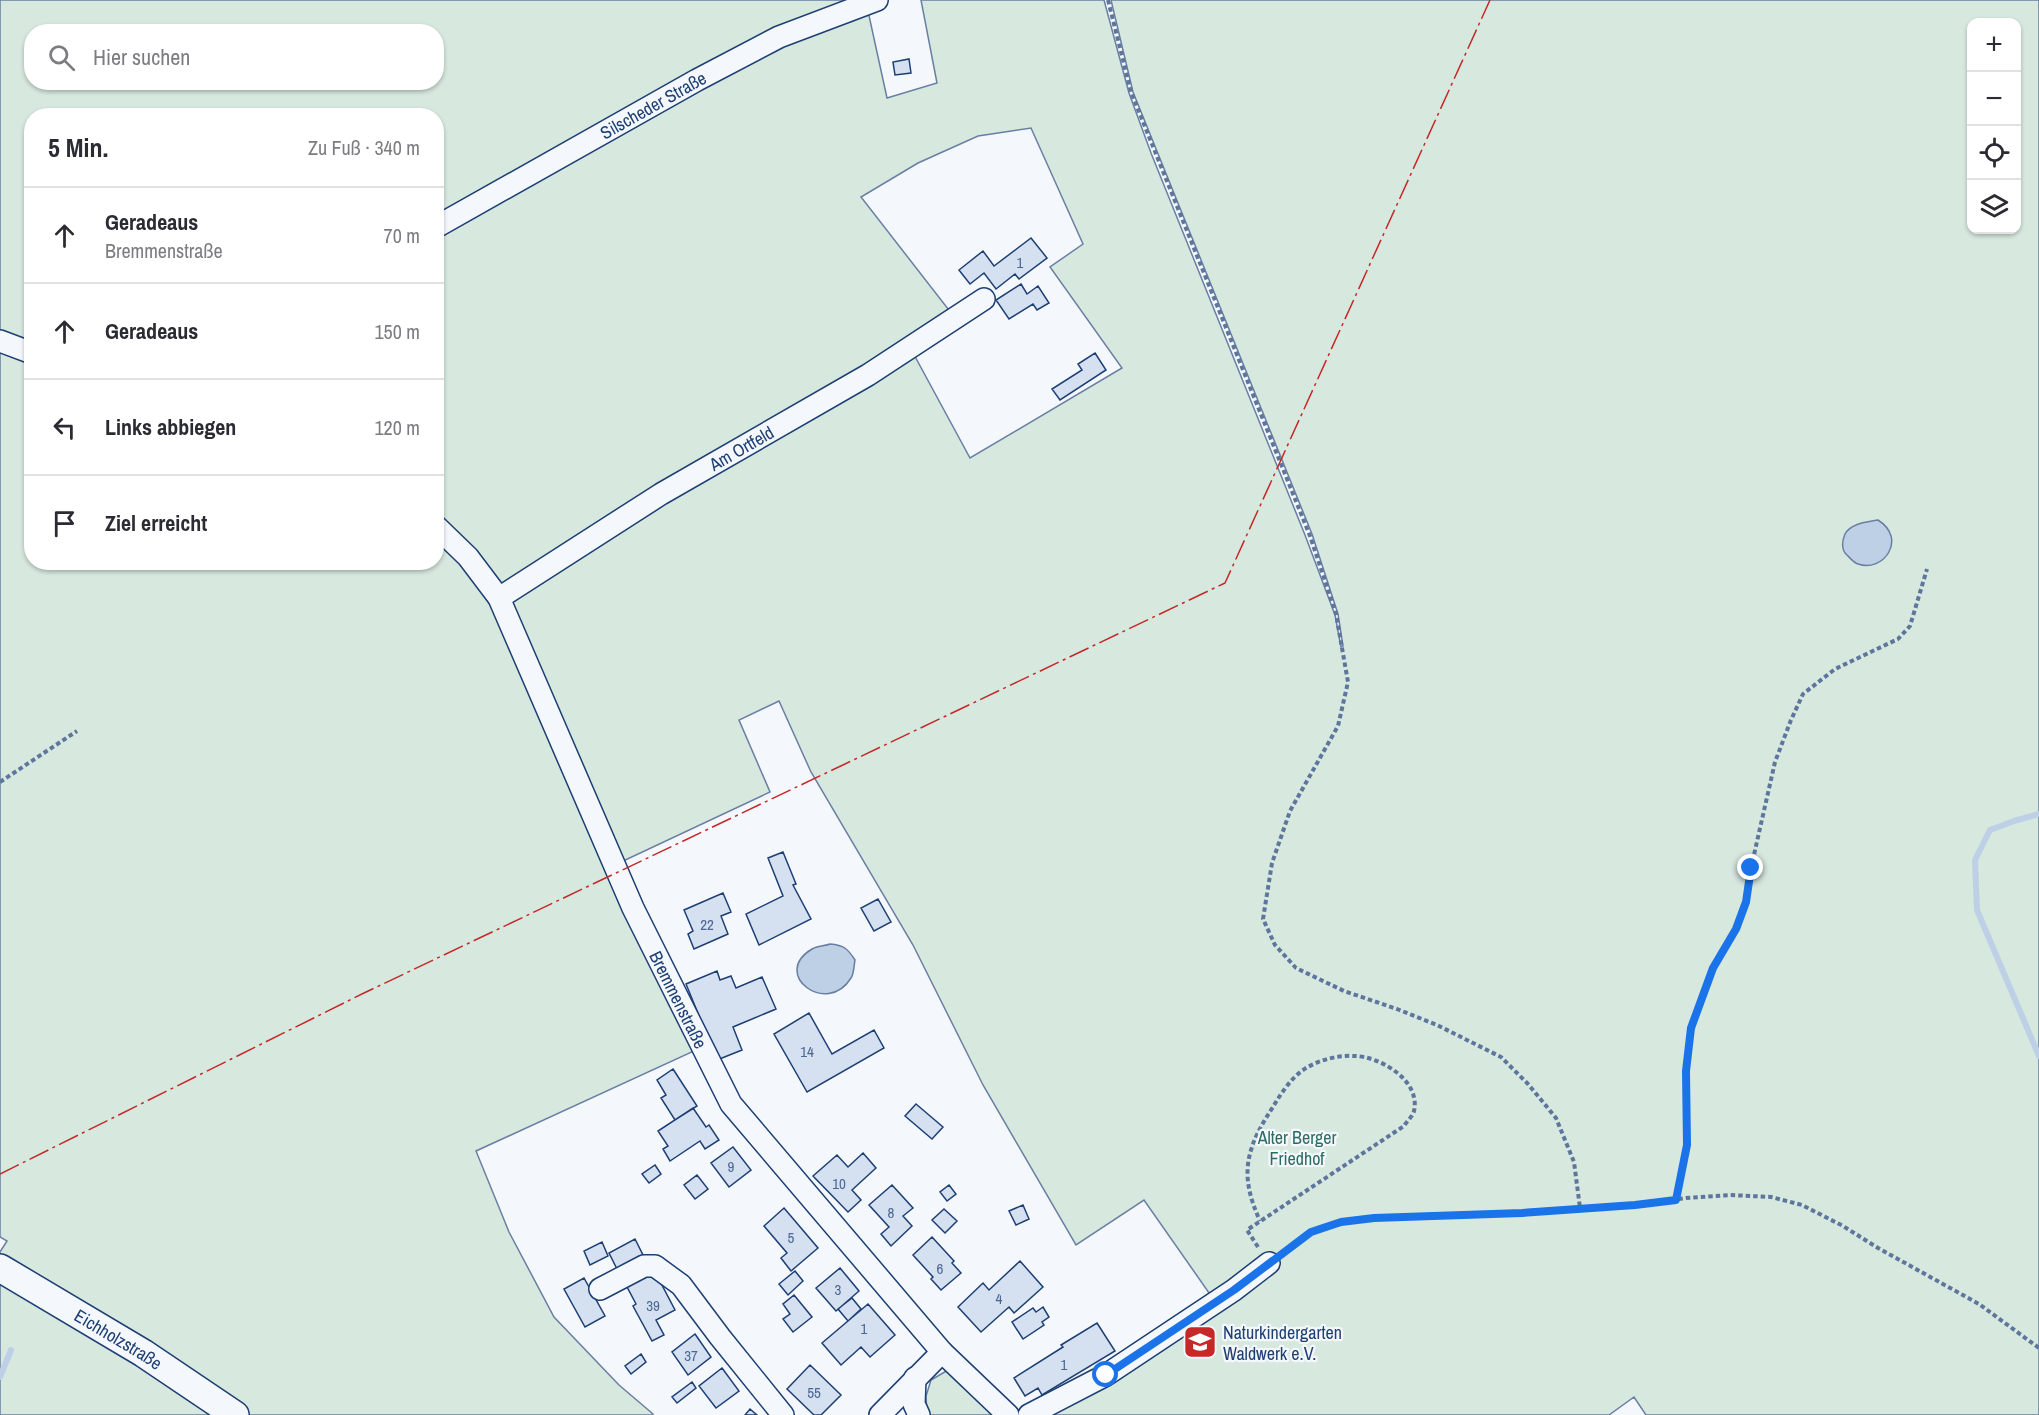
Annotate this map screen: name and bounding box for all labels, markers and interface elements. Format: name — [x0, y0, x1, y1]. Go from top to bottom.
map controls — [1967, 18, 2021, 234]
button: + — [1967, 18, 2021, 72]
search box — [24, 24, 444, 90]
icon: search — [45, 41, 78, 74]
text: Hier suchen — [93, 42, 190, 72]
street label: Silscheder Straße — [595, 65, 710, 145]
button: − — [1967, 72, 2021, 126]
button: locate — [1967, 126, 2021, 180]
text: 5 Min. — [48, 130, 108, 165]
text: Zu Fuß · 340 m — [308, 134, 420, 161]
button: layers — [1967, 180, 2021, 234]
text: Geradeaus — [105, 207, 198, 237]
icon: ahead — [48, 219, 81, 252]
text: 70 m — [384, 222, 420, 249]
text: Bremmenstraße — [105, 237, 223, 264]
house number: 1 — [1017, 252, 1024, 273]
icon: ahead — [48, 315, 81, 348]
text: Geradeaus — [105, 316, 198, 346]
text: 150 m — [374, 318, 420, 345]
icon: left — [48, 411, 81, 444]
text: Links abbiegen — [105, 412, 236, 442]
text: 120 m — [374, 414, 420, 441]
street label: Am Ortfeld — [703, 419, 778, 477]
icon: arrive — [48, 507, 81, 540]
text: Ziel erreicht — [105, 508, 207, 538]
route end — [1737, 854, 1763, 880]
house number: 22 — [700, 914, 714, 935]
street label: Bremmenstraße — [644, 947, 714, 1052]
house number: 14 — [800, 1041, 814, 1062]
park label: Alter Berger Friedhof — [1257, 1125, 1336, 1171]
house number: 9 — [728, 1156, 735, 1177]
house number: 10 — [832, 1173, 846, 1194]
house number: 8 — [888, 1202, 895, 1223]
house number: 5 — [788, 1227, 795, 1248]
house number: 6 — [937, 1258, 944, 1279]
house number: 3 — [835, 1279, 842, 1300]
house number: 4 — [996, 1288, 1003, 1309]
house number: 39 — [646, 1295, 660, 1316]
street label: Eichholzstraße — [70, 1303, 167, 1375]
house number: 1 — [861, 1318, 868, 1339]
place label: Naturkindergarten Waldwerk e.V. — [1223, 1320, 1342, 1366]
school or university icon: Naturkindergarten Waldwerk e.V. — [1182, 1324, 1218, 1360]
house number: 37 — [684, 1345, 698, 1366]
house number: 1 — [1061, 1354, 1068, 1375]
route start — [1092, 1361, 1118, 1387]
house number: 55 — [807, 1382, 821, 1403]

